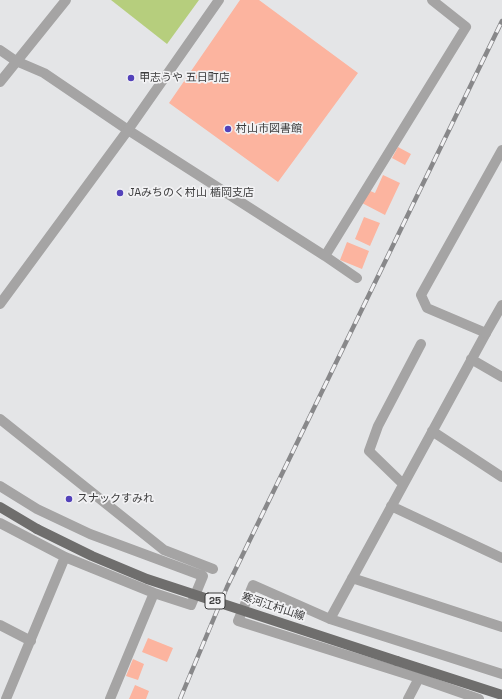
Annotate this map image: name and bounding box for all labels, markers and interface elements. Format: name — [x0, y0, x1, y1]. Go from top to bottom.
place label: 甲志うや 五日町店 — [139, 71, 230, 85]
marker: 甲志うや 五日町店 — [126, 73, 136, 83]
place label: 村山市図書館 — [236, 122, 302, 136]
marker: 村山市図書館 — [223, 124, 233, 134]
place label: JAみちのく村山 楯岡支店 — [128, 186, 254, 200]
marker: JAみちのく村山 楯岡支店 — [115, 188, 125, 198]
place label: スナックすみれ — [77, 492, 154, 506]
marker: スナックすみれ — [64, 494, 74, 504]
street label: 寒河江村山線 — [240, 591, 306, 623]
road number: 25 — [205, 593, 225, 609]

